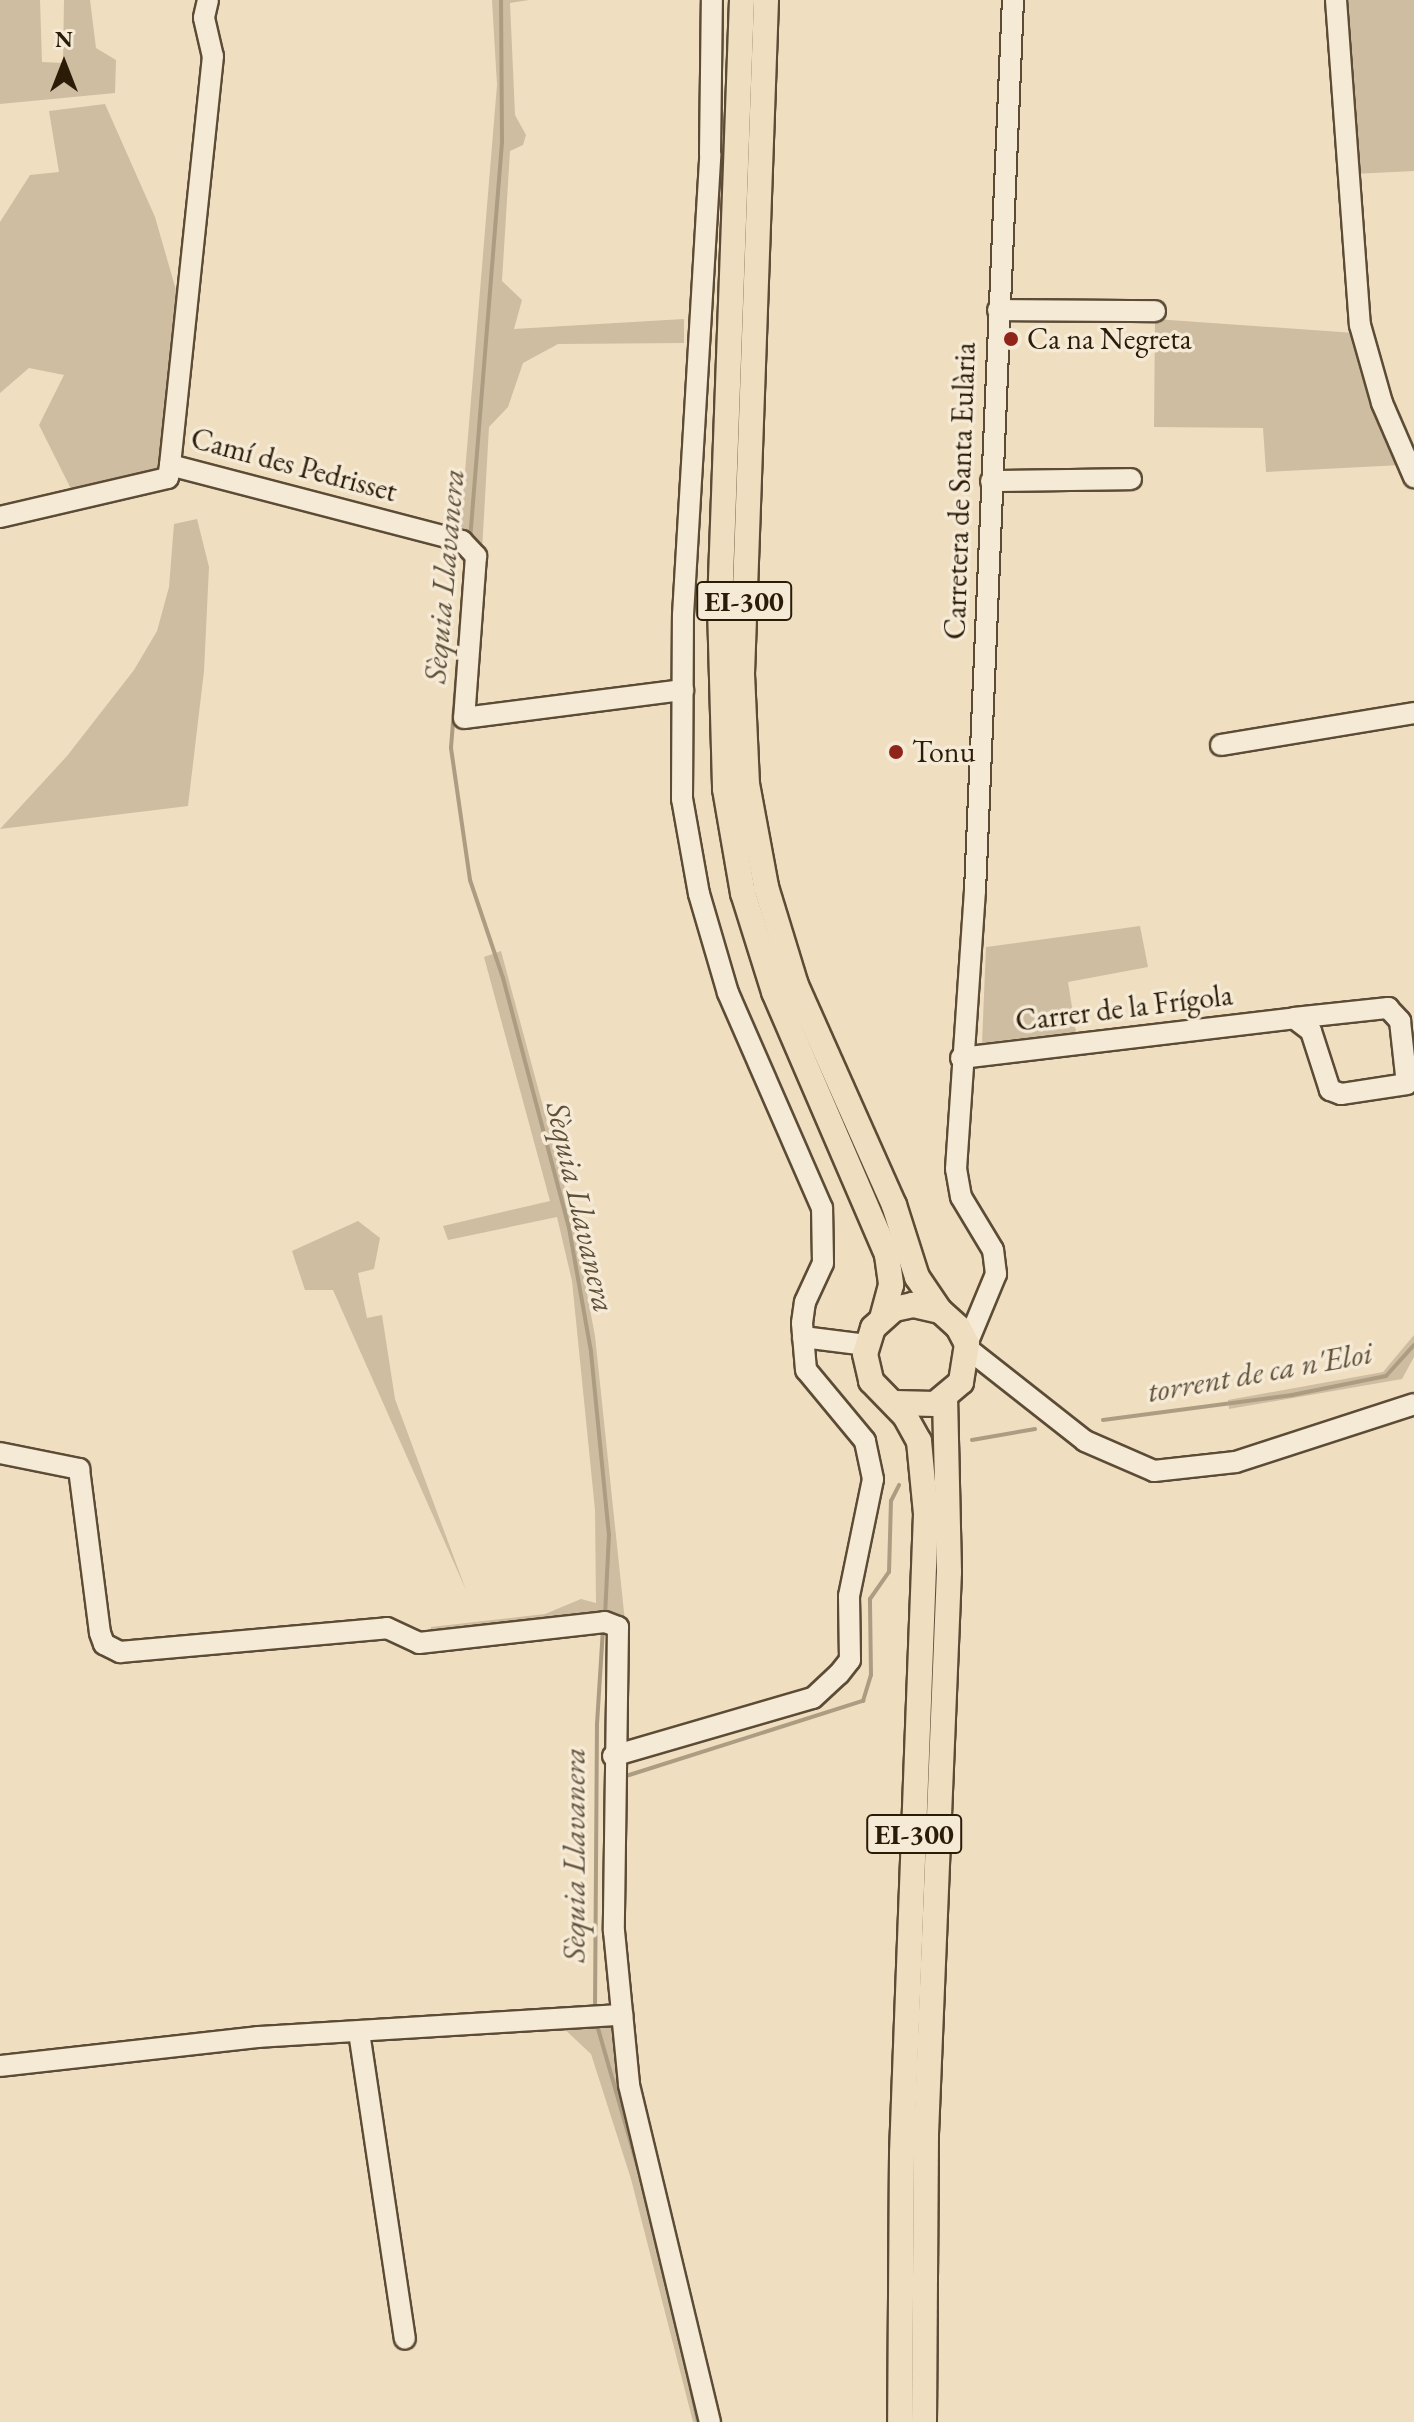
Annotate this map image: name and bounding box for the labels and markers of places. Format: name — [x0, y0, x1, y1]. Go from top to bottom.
place label: Ca na Negreta — [1027, 321, 1192, 357]
marker: Ca na Negreta — [1002, 330, 1020, 348]
place label: Tonu — [912, 734, 975, 770]
marker: Tonu — [887, 743, 905, 761]

